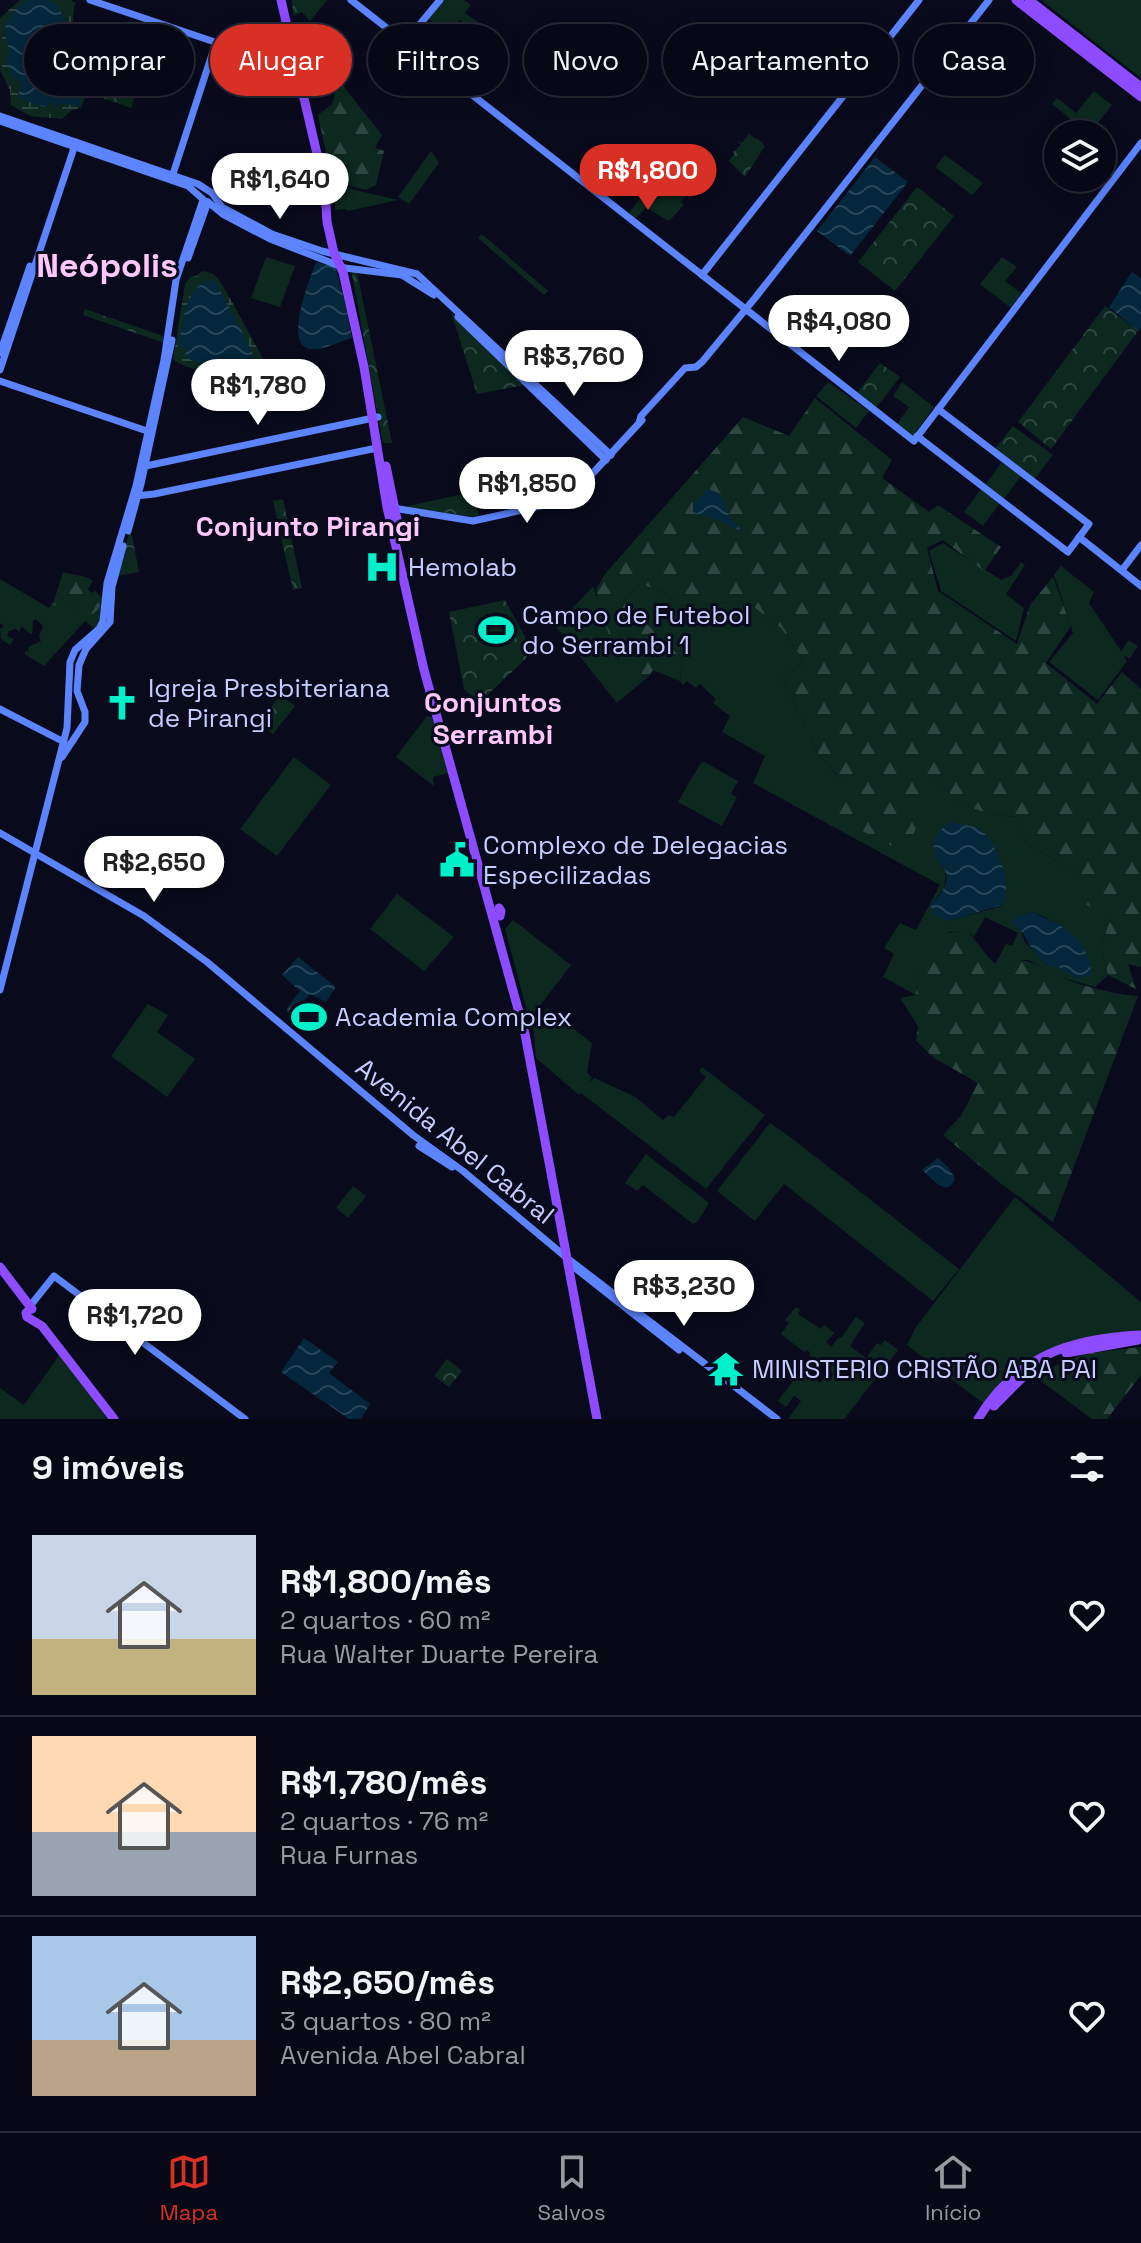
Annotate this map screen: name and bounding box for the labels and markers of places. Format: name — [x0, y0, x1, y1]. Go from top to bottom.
pin: R$1,800 — [574, 144, 722, 212]
pin: R$1,640 — [206, 153, 354, 221]
pin: R$4,080 — [765, 295, 913, 363]
pin: R$3,760 — [500, 330, 648, 398]
pin: R$1,780 — [184, 359, 332, 427]
pin: R$1,850 — [453, 457, 601, 525]
hospital icon: Hemolab — [363, 548, 401, 586]
place label: Hemolab — [408, 550, 517, 584]
place label: Campo de Futebol do Serrambi 1 — [522, 598, 750, 662]
sports icon: Campo de Futebol do Serrambi 1 — [477, 611, 515, 649]
place label: Igreja Presbiteriana de Pirangi — [148, 671, 390, 735]
church icon: Igreja Presbiteriana de Pirangi — [103, 684, 141, 722]
place label: Complexo de Delegacias Especilizadas — [483, 828, 788, 892]
pin: R$2,650 — [80, 836, 228, 904]
public building icon: Complexo de Delegacias Especilizadas — [438, 841, 476, 879]
sports icon: Academia Complex — [290, 998, 328, 1036]
place label: Academia Complex — [335, 1000, 572, 1034]
pin: R$3,230 — [610, 1260, 758, 1328]
pin: R$1,720 — [61, 1289, 209, 1357]
temple icon: MINISTERIO CRISTÃO ABA PAI — [707, 1350, 745, 1388]
place label: MINISTERIO CRISTÃO ABA PAI — [752, 1352, 1097, 1386]

